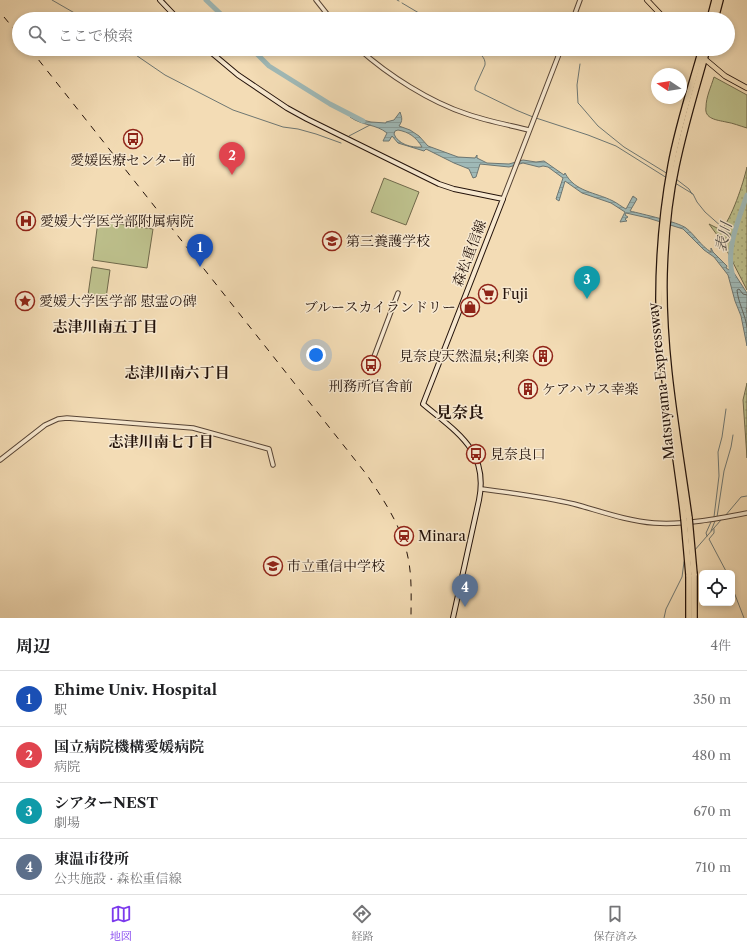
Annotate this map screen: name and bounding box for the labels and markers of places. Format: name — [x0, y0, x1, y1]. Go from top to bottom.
bus stop icon: 愛媛医療センター前 — [122, 128, 144, 150]
pin: 2 — [219, 142, 245, 175]
place label: 愛媛医療センター前 — [70, 151, 196, 169]
hospital icon: 愛媛大学医学部附属病院 — [15, 210, 37, 232]
place label: 愛媛大学医学部附属病院 — [40, 212, 194, 230]
school or university icon: 第三養護学校 — [321, 230, 343, 252]
place label: 第三養護学校 — [346, 232, 430, 250]
pin: 1 — [187, 234, 213, 267]
pin: 3 — [574, 266, 600, 299]
supermarket icon: Fuji — [477, 283, 499, 305]
place label: Fuji — [502, 285, 528, 303]
place icon: 愛媛大学医学部 慰霊の碑 — [14, 290, 36, 312]
place label: 愛媛大学医学部 慰霊の碑 — [39, 292, 197, 310]
shop icon: ブルースカイランドリー — [459, 296, 481, 318]
place label: ブルースカイランドリー — [304, 298, 456, 316]
building icon: 見奈良天然温泉;利楽 — [532, 345, 554, 367]
place label: 見奈良天然温泉;利楽 — [399, 347, 529, 365]
bus stop icon: 刑務所官舎前 — [360, 354, 382, 376]
place label: 刑務所官舎前 — [329, 377, 413, 395]
building icon: ケアハウス幸楽 — [517, 378, 539, 400]
place label: ケアハウス幸楽 — [542, 380, 638, 398]
bus stop icon: 見奈良口 — [465, 443, 487, 465]
place label: 見奈良口 — [490, 445, 546, 463]
station icon: Minara — [393, 525, 415, 547]
place label: Minara — [418, 527, 466, 545]
school or university icon: 市立重信中学校 — [262, 555, 284, 577]
place label: 市立重信中学校 — [287, 557, 385, 575]
pin: 4 — [452, 574, 478, 607]

